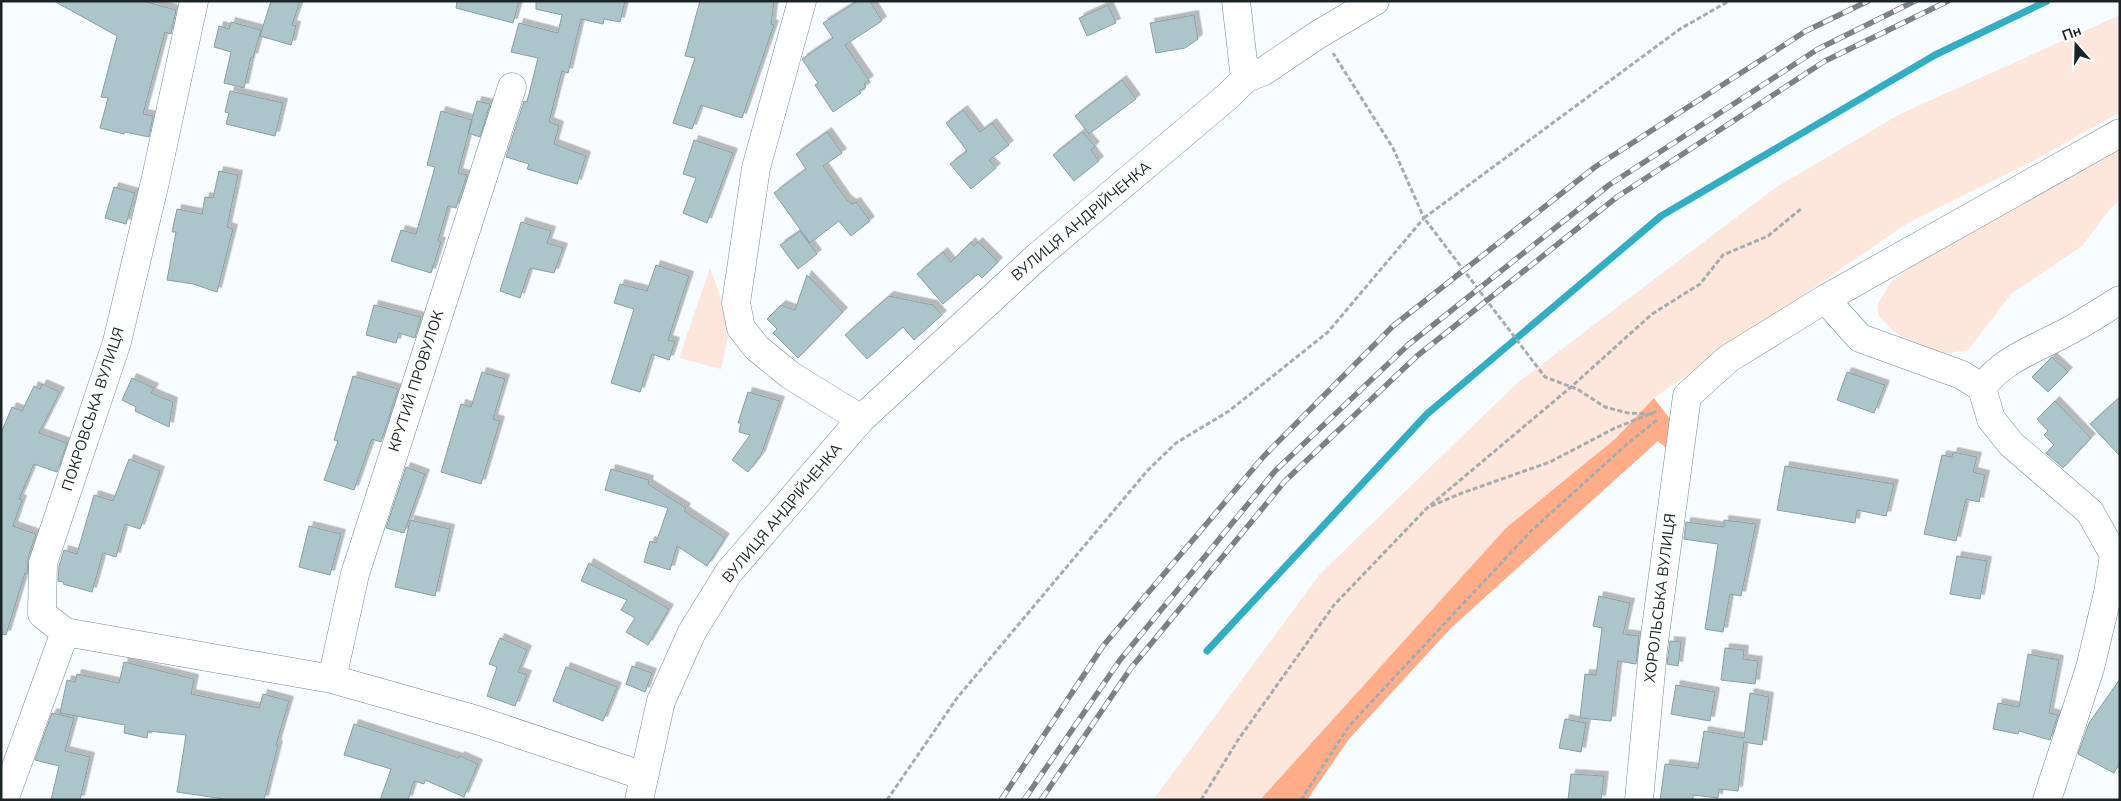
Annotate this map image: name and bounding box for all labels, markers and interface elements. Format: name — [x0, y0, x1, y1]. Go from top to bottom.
north arrow — [2051, 20, 2101, 70]
text: Пн — [2059, 21, 2084, 45]
street label: ВУЛИЦЯ АНДРІЙЧЕНКА — [1007, 157, 1155, 285]
street label: КРУТИЙ ПРОВУЛОК — [384, 307, 448, 454]
street label: ПОКРОВСЬКА ВУЛИЦЯ — [57, 325, 129, 493]
street label: ВУЛИЦЯ АНДРІЙЧЕНКА — [718, 439, 846, 587]
street label: ХОРОЛЬСЬКА ВУЛИЦЯ — [1640, 512, 1680, 684]

